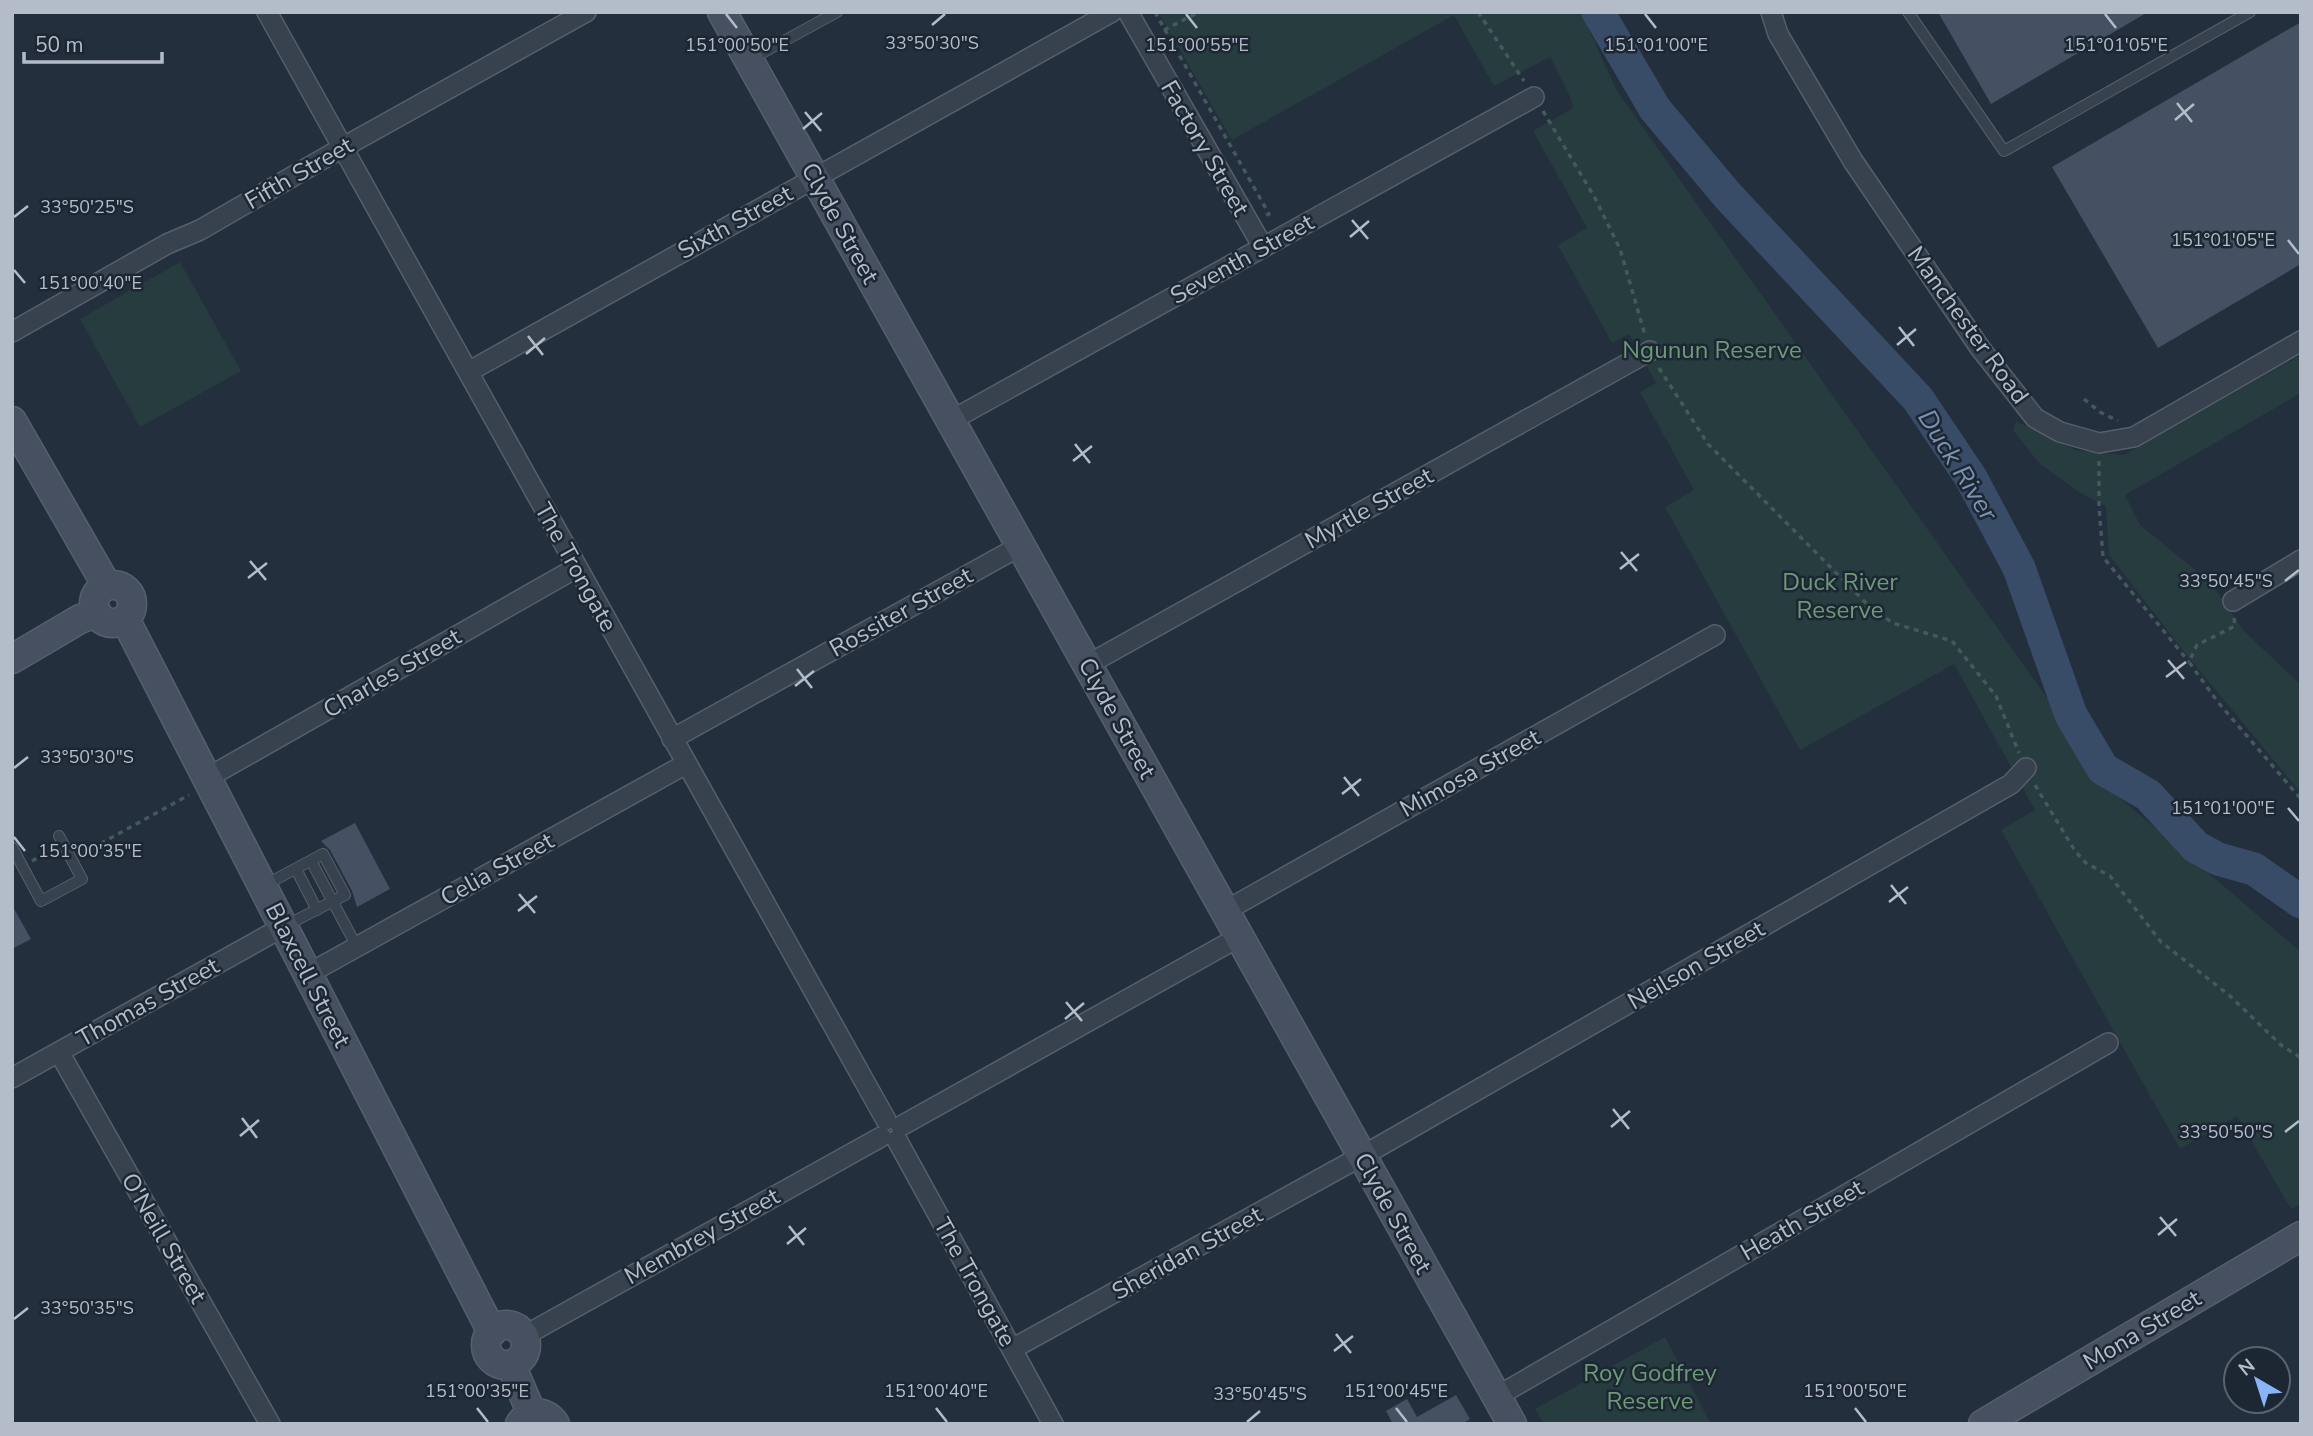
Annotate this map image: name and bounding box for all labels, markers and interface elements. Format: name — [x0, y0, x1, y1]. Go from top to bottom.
scale bar — [24, 21, 163, 65]
text: 50 m — [35, 31, 84, 59]
text: 33°50'30"S — [885, 31, 979, 55]
text: 151°00'50"E — [685, 33, 789, 57]
text: 151°00'55"E — [1145, 33, 1249, 57]
text: 151°01'00"E — [1604, 33, 1708, 57]
text: 151°01'05"E — [2064, 33, 2168, 57]
street label: Factory Street — [1153, 74, 1257, 222]
street label: Fifth Street — [239, 129, 359, 217]
street label: Clyde Street — [794, 157, 887, 290]
street label: Sixth Street — [672, 177, 799, 267]
text: 33°50'25"S — [40, 195, 134, 219]
street label: Seventh Street — [1164, 206, 1320, 312]
text: 151°01'05"E — [2171, 228, 2275, 252]
street label: Manchester Road — [1900, 240, 2036, 410]
text: 151°00'40"E — [38, 271, 142, 295]
park label: Ngunun Reserve — [1622, 334, 1802, 366]
water label: Duck River — [1910, 403, 2006, 528]
street label: Myrtle Street — [1299, 459, 1439, 556]
street label: The Trongate — [527, 497, 625, 637]
street label: Rossiter Street — [824, 559, 979, 665]
park label: Duck River Reserve — [1782, 566, 1898, 626]
text: 33°50'45"S — [2179, 569, 2273, 593]
street label: Charles Street — [317, 620, 467, 725]
street label: Clyde Street — [1071, 652, 1164, 785]
street label: Mimosa Street — [1394, 721, 1546, 825]
text: 33°50'30"S — [40, 745, 134, 769]
text: 151°01'00"E — [2171, 796, 2275, 820]
street label: Celia Street — [435, 824, 560, 913]
text: 151°00'35"E — [38, 839, 142, 863]
street label: Blaxcell Street — [258, 897, 358, 1053]
street label: Neilson Street — [1622, 913, 1771, 1017]
street label: Thomas Street — [71, 949, 225, 1054]
text: 33°50'50"S — [2179, 1120, 2273, 1144]
street label: Clyde Street — [1347, 1147, 1440, 1280]
street label: O'Neill Street — [114, 1167, 215, 1310]
street label: Heath Street — [1734, 1171, 1870, 1268]
street label: Membrey Street — [619, 1180, 786, 1292]
street label: Sheridan Street — [1106, 1198, 1268, 1308]
street label: The Trongate — [926, 1212, 1024, 1352]
street label: Mona Street — [2077, 1282, 2207, 1378]
text: 33°50'35"S — [40, 1296, 134, 1320]
north arrow — [2222, 1345, 2292, 1415]
text: N — [2233, 1353, 2261, 1382]
park label: Roy Godfrey Reserve — [1583, 1357, 1717, 1417]
text: 151°00'35"E — [425, 1379, 529, 1403]
text: 151°00'40"E — [884, 1379, 988, 1403]
text: 151°00'45"E — [1344, 1379, 1448, 1403]
text: 151°00'50"E — [1803, 1379, 1907, 1403]
text: 33°50'45"S — [1213, 1382, 1307, 1406]

